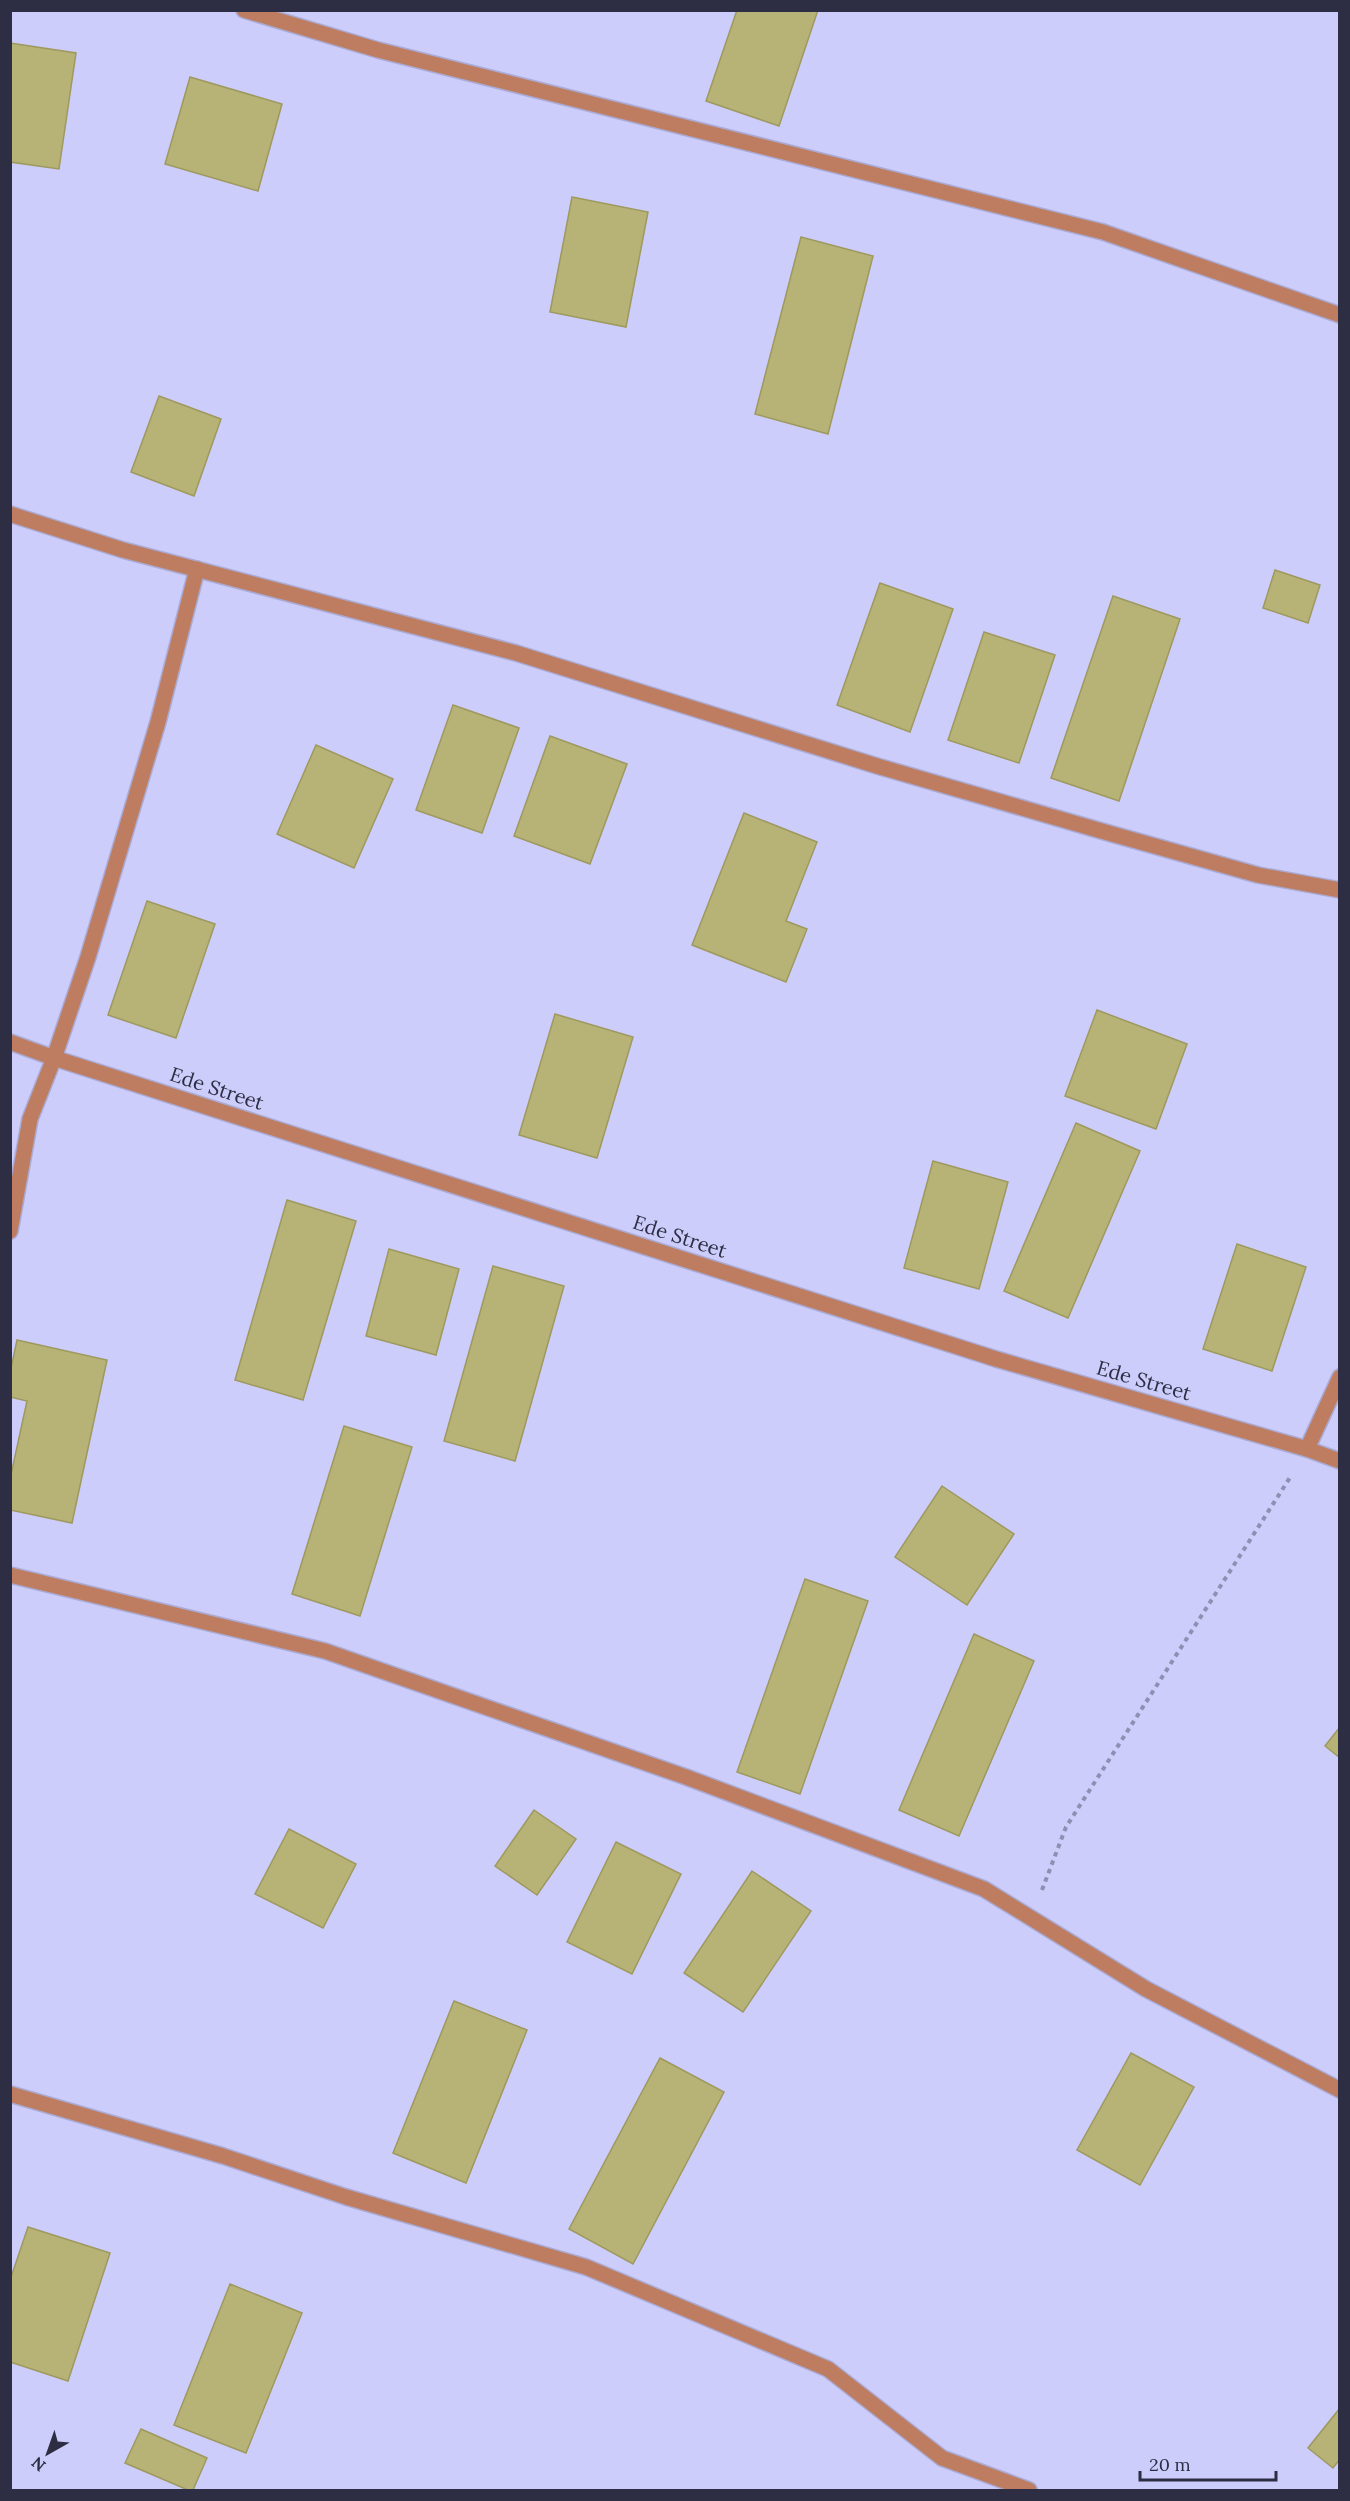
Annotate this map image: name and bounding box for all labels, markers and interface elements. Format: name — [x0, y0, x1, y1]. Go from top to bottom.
street label: Ede Street — [167, 1061, 267, 1115]
street label: Ede Street — [630, 1209, 730, 1263]
street label: Ede Street — [1094, 1355, 1194, 1405]
north arrow — [18, 2423, 78, 2483]
scale bar — [1140, 2444, 1276, 2482]
text: N — [27, 2453, 50, 2476]
text: 20 m — [1149, 2453, 1191, 2476]

